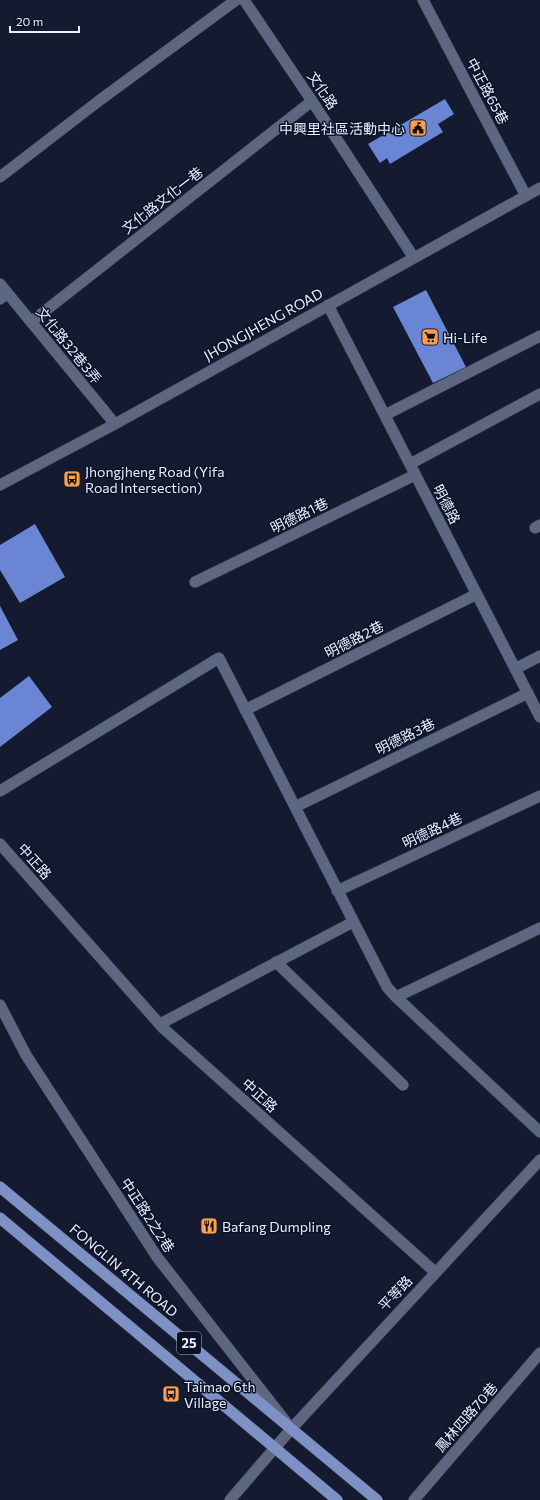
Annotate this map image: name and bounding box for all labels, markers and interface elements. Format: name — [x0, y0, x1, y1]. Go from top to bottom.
scale bar — [10, 8, 79, 34]
text: 20 m — [16, 14, 43, 28]
street label: 中正路65巷 — [463, 55, 513, 127]
street label: 文化路 — [304, 68, 342, 112]
public building icon: 中興里社區活動中心 — [408, 118, 428, 138]
place label: 中興里社區活動中心 — [279, 120, 405, 137]
street label: 文化路文化一巷 — [118, 163, 206, 237]
street label: JHONGJHENG ROAD — [201, 284, 325, 364]
street label: 文化路32巷3弄 — [33, 303, 105, 387]
supermarket icon: Hi-Life — [420, 327, 440, 347]
place label: Hi-Life — [443, 329, 487, 346]
place label: Jhongjheng Road (Yifa Road Intersection) — [85, 463, 225, 496]
bus stop icon: Jhongjheng Road (Yifa Road Intersection) — [62, 469, 82, 489]
street label: 明德路 — [430, 481, 464, 527]
street label: 明德路1巷 — [267, 494, 331, 536]
street label: 明德路2巷 — [322, 617, 386, 661]
street label: 明德路3巷 — [373, 714, 437, 758]
street label: 明德路4巷 — [399, 809, 465, 851]
street label: 中正路 — [15, 840, 55, 882]
street label: 中正路 — [239, 1075, 281, 1115]
street label: 中正路2之2巷 — [118, 1175, 178, 1255]
restaurant icon: Bafang Dumpling — [199, 1216, 219, 1236]
place label: Bafang Dumpling — [222, 1218, 331, 1235]
street label: FONGLIN 4TH ROAD — [67, 1220, 181, 1320]
street label: 平等路 — [374, 1272, 416, 1314]
road number: 25 — [177, 1332, 201, 1354]
place label: Taimao 6th Village — [184, 1378, 256, 1411]
street label: 鳳林四路70巷 — [431, 1379, 501, 1455]
bus stop icon: Taimao 6th Village — [161, 1384, 181, 1404]

